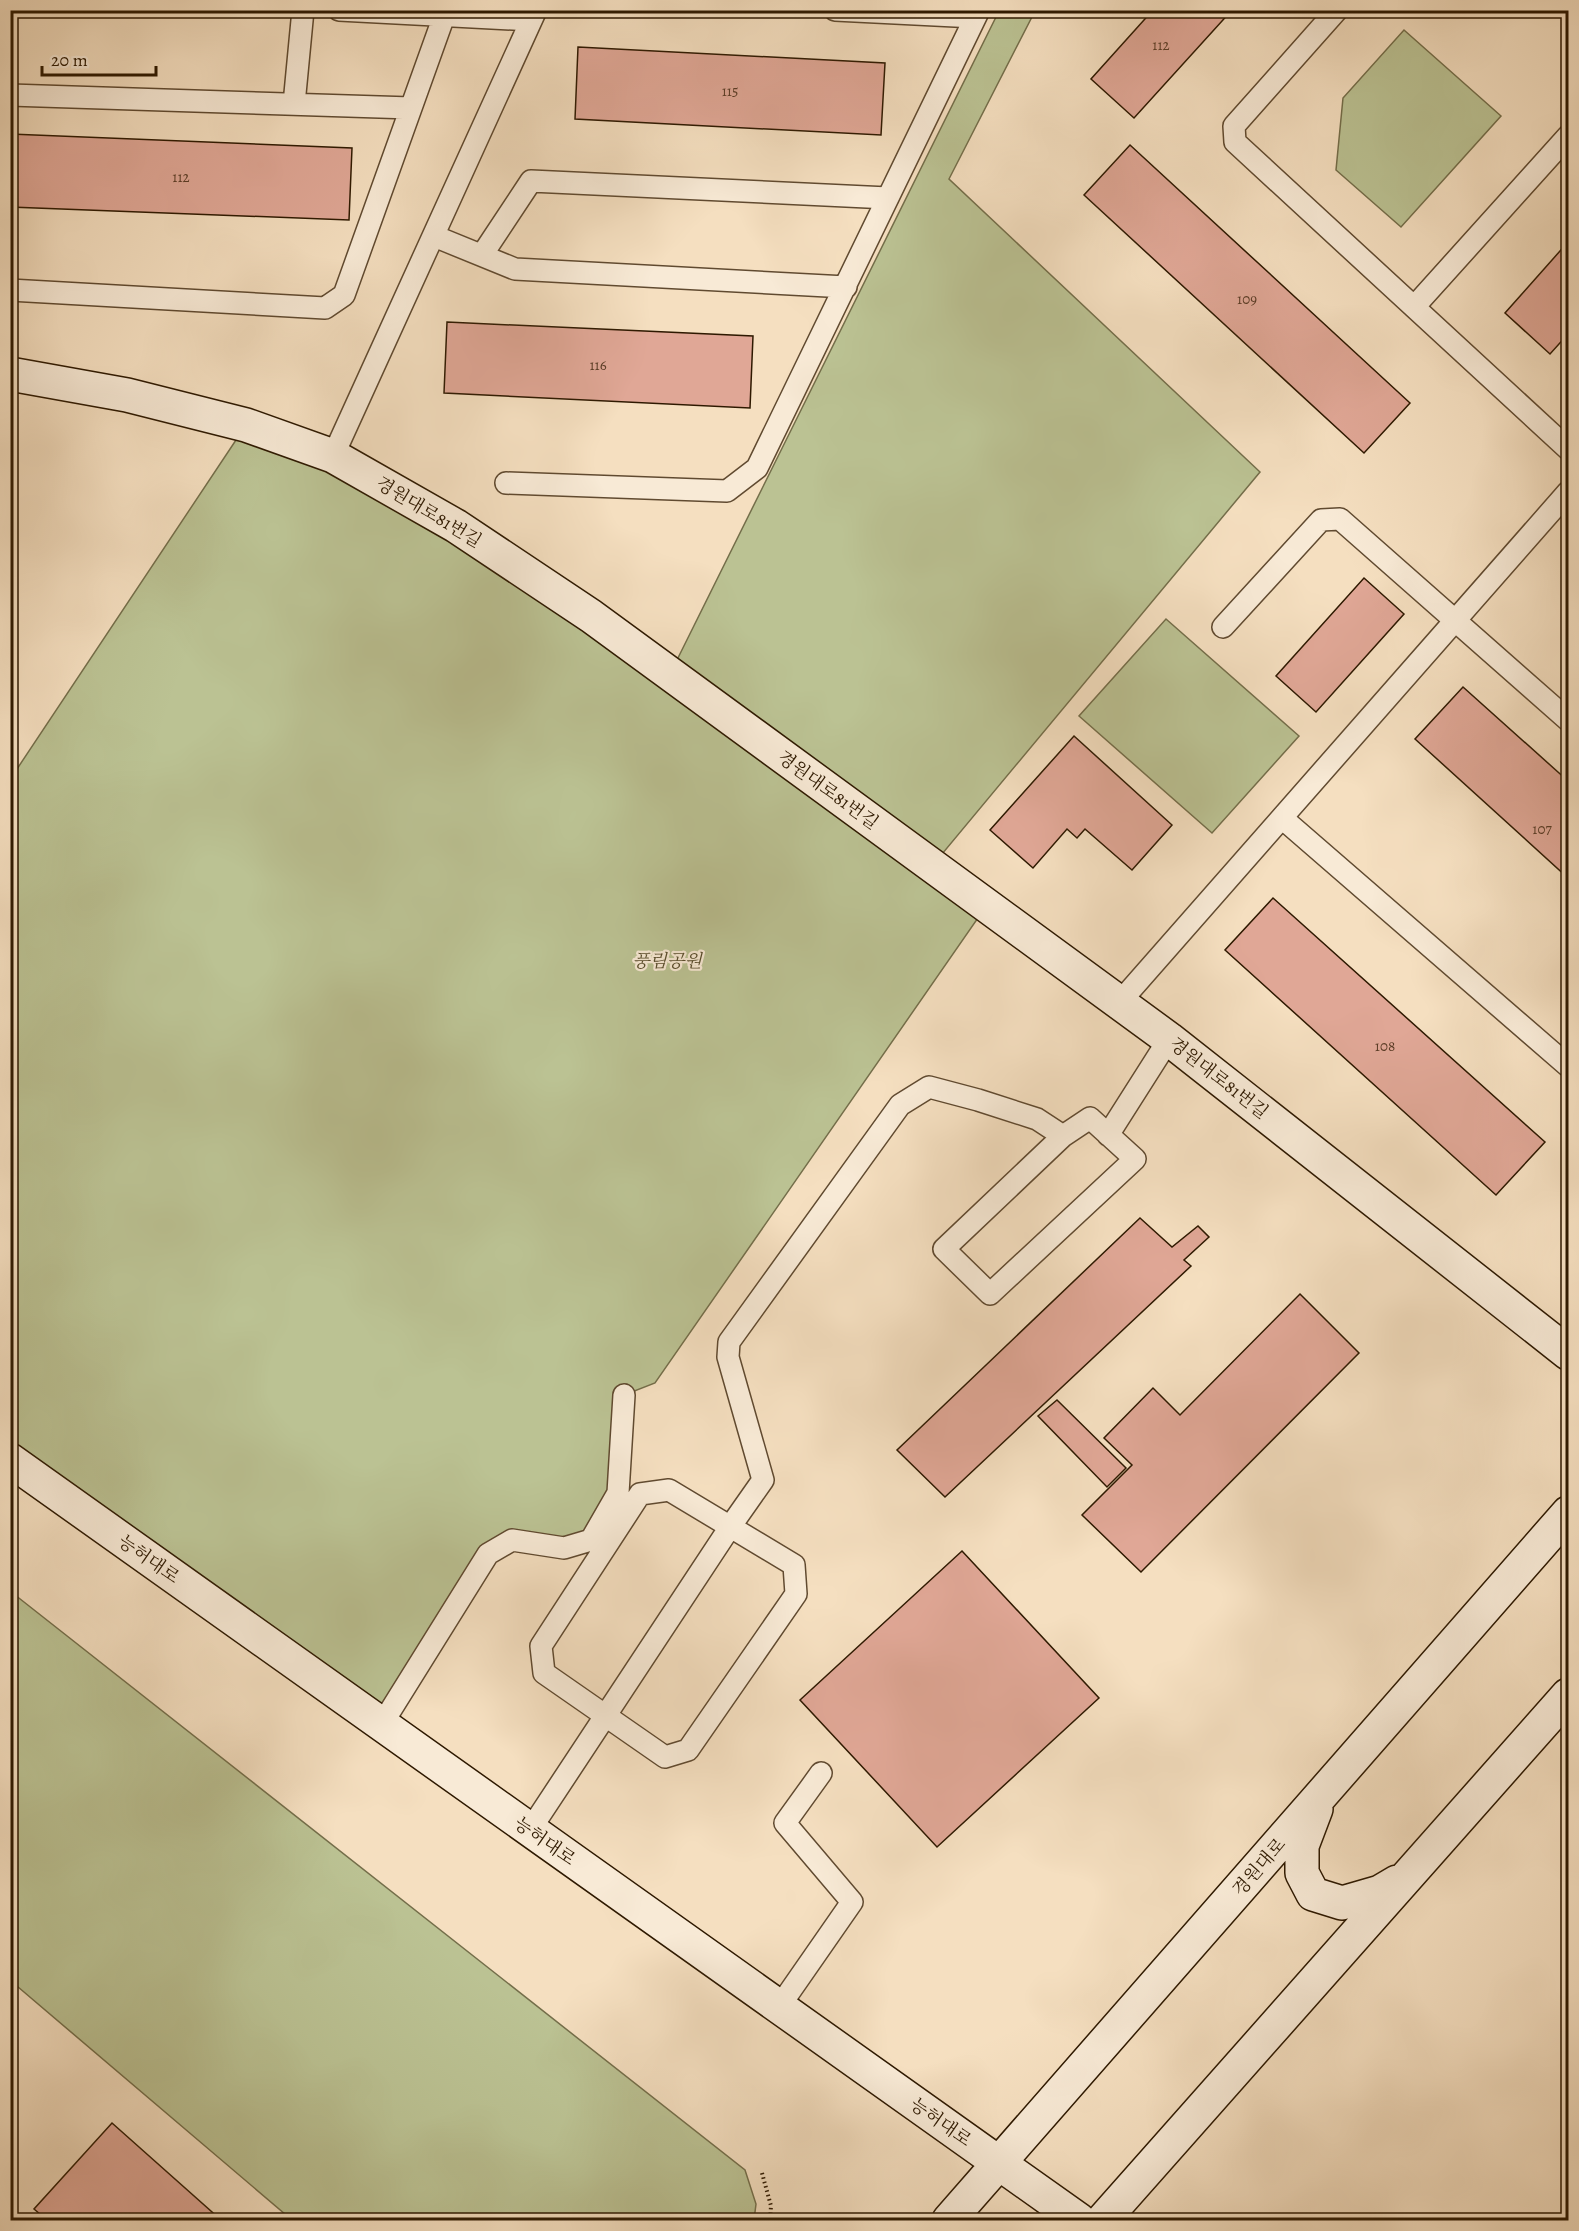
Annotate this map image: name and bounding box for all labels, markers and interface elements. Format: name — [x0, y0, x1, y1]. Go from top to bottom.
house number: 112 — [1152, 35, 1170, 55]
scale bar — [42, 39, 156, 77]
text: 20 m — [51, 48, 88, 72]
house number: 115 — [722, 81, 738, 101]
house number: 112 — [172, 167, 190, 187]
house number: 109 — [1237, 289, 1257, 309]
house number: 116 — [589, 355, 607, 375]
street label: 경원대로81번길 — [372, 471, 486, 553]
street label: 경원대로81번길 — [773, 745, 883, 835]
house number: 107 — [1532, 819, 1552, 839]
park label: 풍림공원 — [632, 949, 703, 973]
street label: 경원대로81번길 — [1165, 1032, 1273, 1124]
house number: 108 — [1375, 1036, 1395, 1056]
street label: 능허대로 — [114, 1529, 184, 1589]
street label: 능허대로 — [510, 1811, 580, 1871]
street label: 경원대로 — [1227, 1833, 1291, 1901]
street label: 능허대로 — [906, 2092, 976, 2152]

